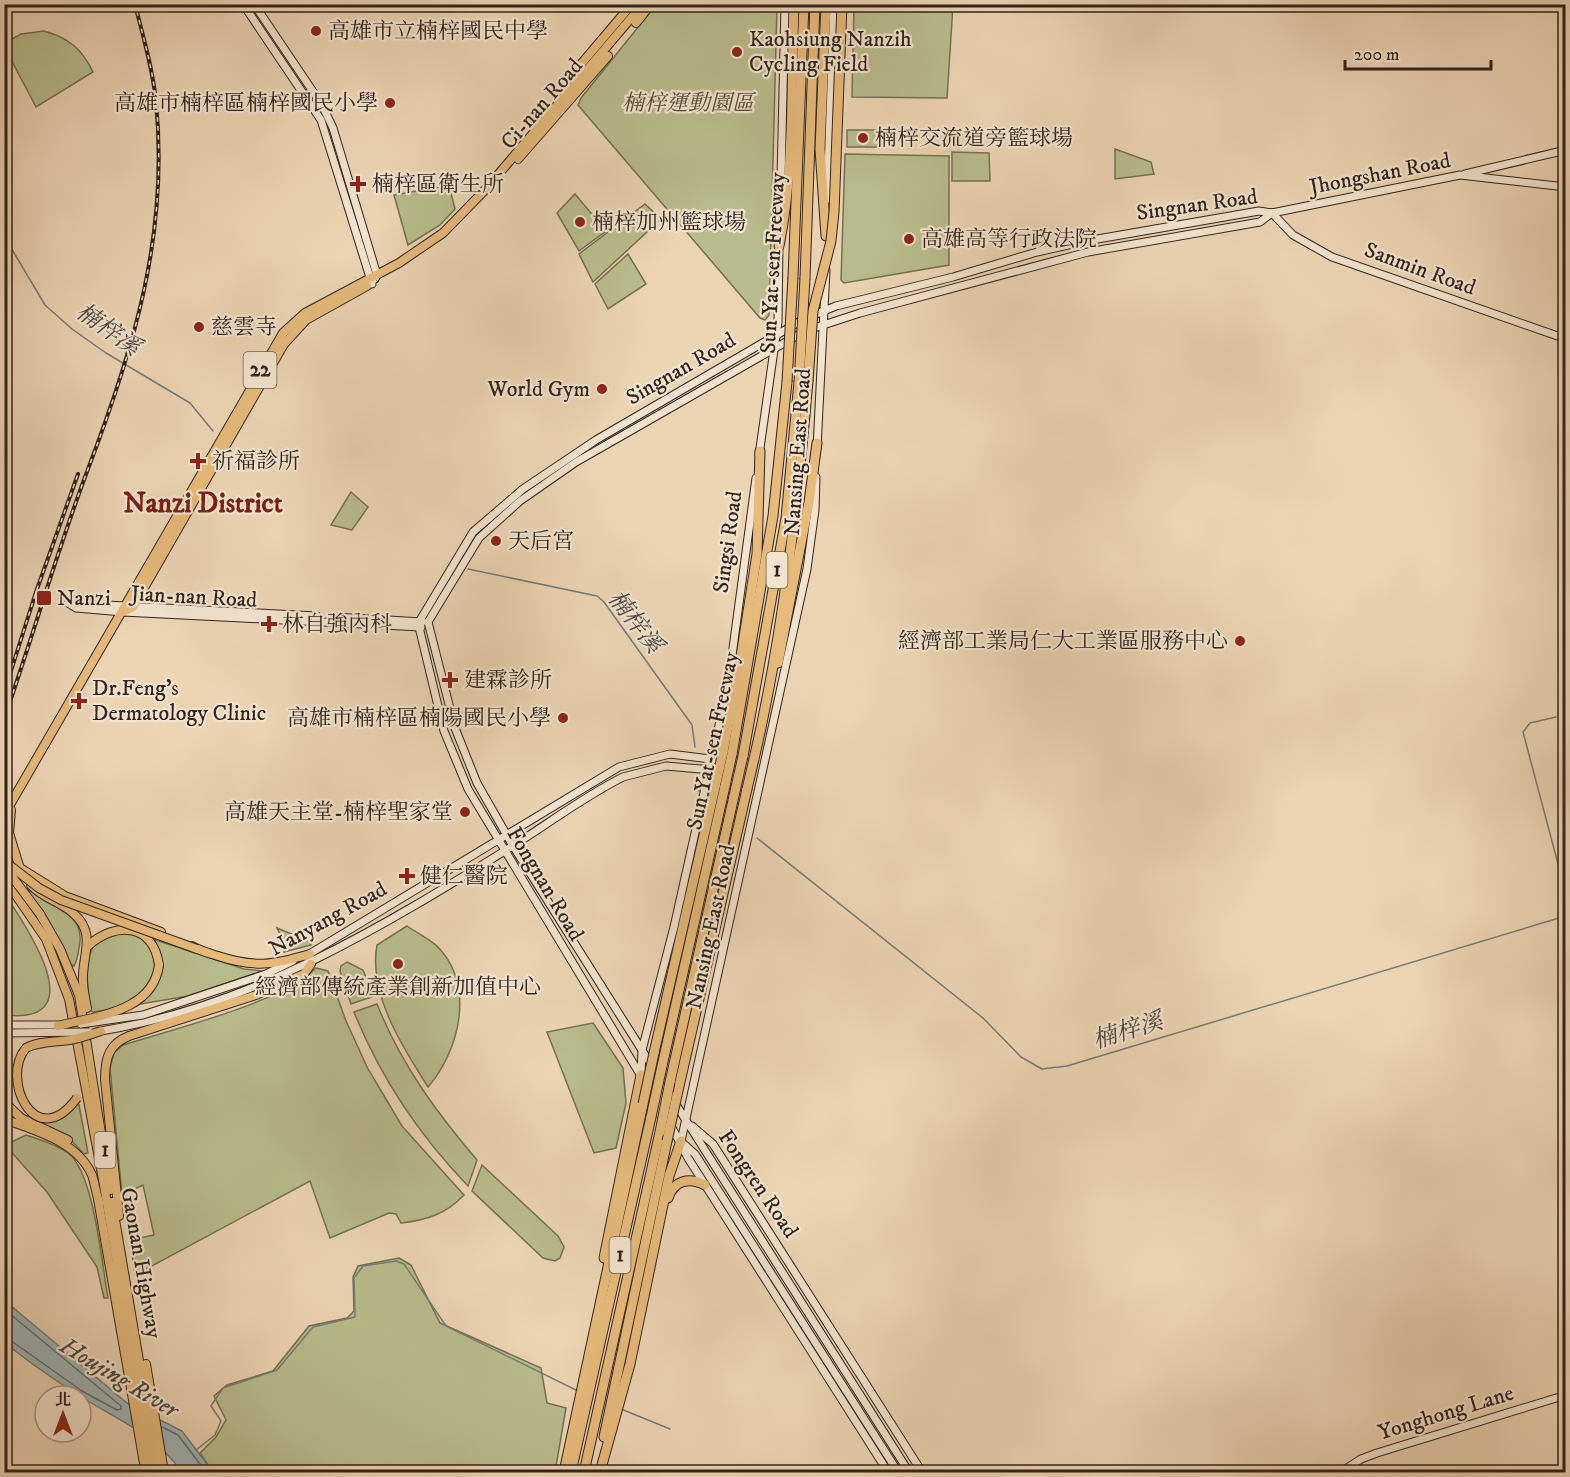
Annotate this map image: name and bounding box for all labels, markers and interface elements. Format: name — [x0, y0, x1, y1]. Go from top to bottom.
place label: 高雄市立楠梓國民中學 — [328, 18, 548, 45]
marker: 高雄市立楠梓國民中學 — [309, 24, 323, 38]
place label: Kaohsiung Nanzih Cycling Field — [749, 26, 912, 78]
scale bar — [1345, 33, 1490, 71]
text: 200 m — [1354, 44, 1400, 66]
marker: Kaohsiung Nanzih Cycling Field — [730, 45, 744, 59]
street label: Ci-nan Road — [495, 53, 589, 155]
place label: 高雄市楠梓區楠梓國民小學 — [114, 90, 378, 117]
park label: 楠梓運動園區 — [622, 90, 757, 117]
marker: 高雄市楠梓區楠梓國民小學 — [383, 96, 397, 110]
place label: 楠梓交流道旁籃球場 — [875, 125, 1073, 152]
marker: 楠梓交流道旁籃球場 — [856, 131, 870, 145]
street label: Jhongshan Road — [1305, 147, 1453, 201]
place label: 楠梓區衛生所 — [372, 171, 504, 198]
street label: Sun Yat-sen Freeway — [755, 171, 791, 354]
marker: 楠梓區衛生所 — [349, 175, 367, 193]
street label: Singnan Road — [1135, 183, 1259, 227]
place label: 楠梓加州籃球場 — [592, 209, 746, 236]
marker: 楠梓加州籃球場 — [573, 215, 587, 229]
place label: 高雄高等行政法院 — [921, 226, 1097, 253]
marker: 高雄高等行政法院 — [902, 232, 916, 246]
street label: Sanmin Road — [1361, 236, 1479, 302]
water label: 楠梓溪 — [70, 297, 149, 365]
place label: 慈雲寺 — [211, 314, 277, 341]
marker: 慈雲寺 — [192, 320, 206, 334]
street label: Singnan Road — [621, 327, 741, 411]
road number: 22 — [244, 352, 276, 388]
street label: Nansing East Road — [779, 367, 817, 537]
place label: World Gym — [487, 376, 590, 403]
marker: World Gym — [595, 382, 609, 396]
place label: 祈福診所 — [212, 448, 300, 475]
marker: 祈福診所 — [189, 452, 207, 470]
district label: Nanzi District — [123, 486, 283, 521]
street label: Singsi Road — [707, 489, 749, 595]
place label: 天后宮 — [508, 528, 574, 555]
marker: 天后宮 — [489, 534, 503, 548]
road number: 1 — [766, 552, 788, 588]
street label: Jian-nan Road — [128, 580, 258, 614]
water label: 楠梓溪 — [601, 584, 671, 662]
place label: Nanzi — [57, 585, 111, 612]
marker: Nanzi — [35, 589, 53, 607]
place label: 林自強內科 — [282, 611, 392, 638]
marker: 林自強內科 — [260, 615, 278, 633]
place label: 經濟部工業局仁大工業區服務中心 — [898, 628, 1228, 655]
marker: 經濟部工業局仁大工業區服務中心 — [1233, 634, 1247, 648]
street label: Sun Yat-sen Freeway — [681, 649, 745, 833]
place label: 建霖診所 — [464, 667, 552, 694]
marker: 建霖診所 — [441, 671, 459, 689]
place label: Dr.Feng's Dermatology Clinic — [92, 675, 266, 727]
marker: Dr.Feng's Dermatology Clinic — [70, 692, 88, 710]
place label: 高雄市楠梓區楠陽國民小學 — [287, 705, 551, 732]
marker: 高雄市楠梓區楠陽國民小學 — [556, 711, 570, 725]
place label: 高雄天主堂-楠梓聖家堂 — [224, 799, 453, 826]
marker: 高雄天主堂-楠梓聖家堂 — [458, 805, 472, 819]
street label: Fongnan Road — [500, 822, 590, 946]
street label: Nansing East Road — [680, 842, 742, 1012]
place label: 健仁醫院 — [420, 863, 508, 890]
marker: 健仁醫院 — [398, 867, 416, 885]
street label: Nanyang Road — [264, 876, 392, 962]
marker: 經濟部傳統產業創新加值中心 — [391, 957, 405, 971]
place label: 經濟部傳統產業創新加值中心 — [255, 974, 541, 1001]
water label: 楠梓溪 — [1089, 1005, 1170, 1056]
street label: Fongren Road — [712, 1125, 804, 1243]
road number: 1 — [94, 1132, 116, 1168]
street label: Gaonan Highway — [114, 1186, 168, 1341]
road number: 1 — [610, 1237, 630, 1273]
water label: Houjing River — [54, 1330, 186, 1426]
street label: Yonghong Lane — [1375, 1380, 1517, 1446]
north arrow — [33, 1384, 93, 1444]
text: 北 — [55, 1390, 71, 1410]

